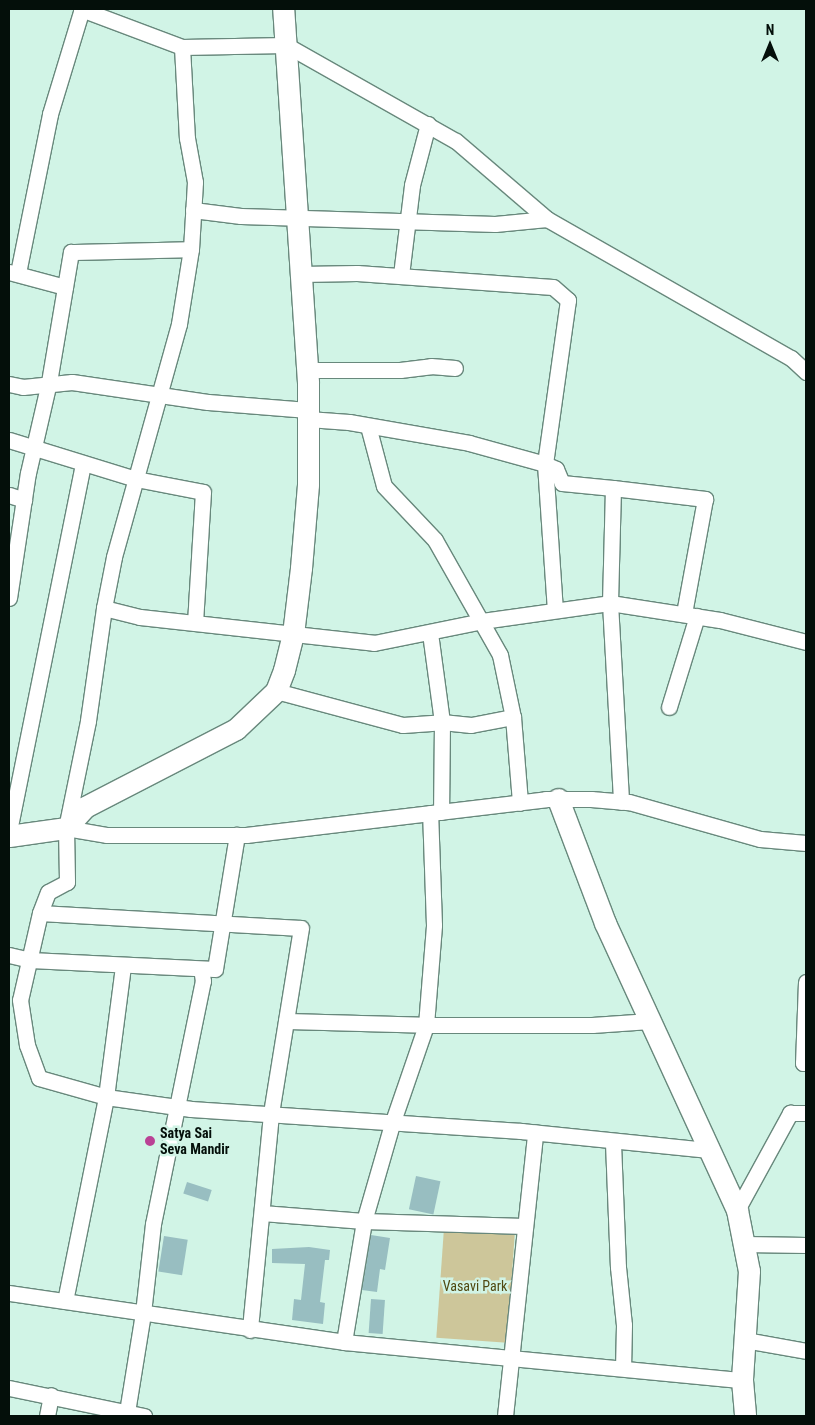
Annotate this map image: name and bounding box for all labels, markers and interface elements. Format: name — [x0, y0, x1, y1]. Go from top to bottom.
north arrow — [745, 20, 795, 70]
text: N — [766, 22, 774, 38]
place label: Satya Sai Seva Mandir — [160, 1125, 229, 1158]
marker: Satya Sai Seva Mandir — [144, 1135, 156, 1147]
park label: Vasavi Park — [443, 1278, 507, 1294]

